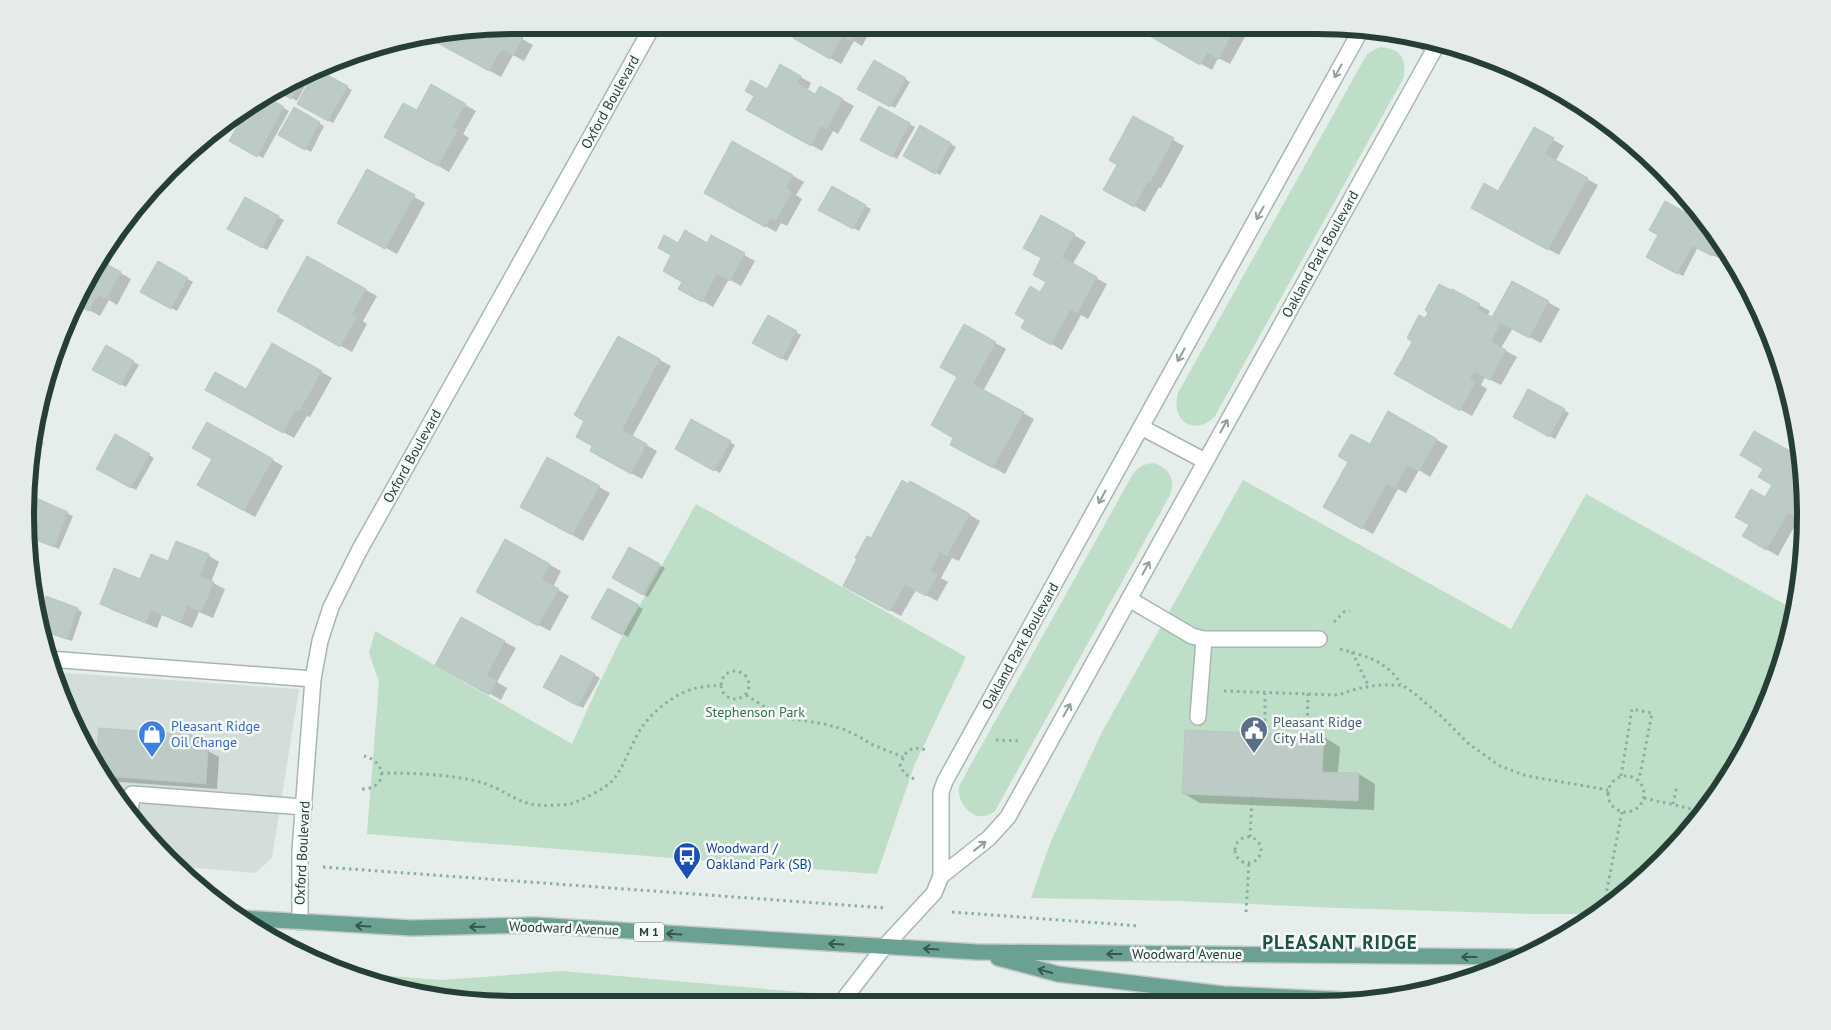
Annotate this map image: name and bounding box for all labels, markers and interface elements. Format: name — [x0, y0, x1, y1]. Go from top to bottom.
street label: Oxford Boulevard — [577, 52, 643, 152]
one-way arrow — [1333, 63, 1343, 78]
street label: Oakland Park Boulevard — [1278, 187, 1362, 321]
one-way arrow — [1254, 205, 1264, 220]
one-way arrow — [1175, 348, 1185, 362]
street label: Oxford Boulevard — [379, 406, 445, 506]
one-way arrow — [1220, 420, 1230, 434]
one-way arrow — [1097, 490, 1107, 505]
one-way arrow — [1141, 562, 1151, 576]
street label: Oakland Park Boulevard — [978, 579, 1062, 713]
park label: Stephenson Park — [705, 703, 805, 721]
one-way arrow — [1062, 703, 1072, 718]
place label: Pleasant Ridge City Hall — [1273, 713, 1362, 747]
public building icon: Pleasant Ridge City Hall — [1239, 715, 1269, 754]
place label: Pleasant Ridge Oil Change — [171, 717, 260, 751]
shop icon: Pleasant Ridge Oil Change — [137, 719, 167, 758]
street label: Oxford Boulevard — [290, 800, 314, 906]
place label: Woodward / Oakland Park (SB) — [706, 839, 812, 873]
bus stop icon: Woodward / Oakland Park (SB) — [672, 841, 702, 880]
one-way arrow — [973, 841, 987, 851]
street label: Woodward Avenue — [509, 917, 619, 939]
one-way arrow — [356, 921, 372, 930]
one-way arrow — [469, 922, 485, 932]
road number: M 1 — [634, 922, 664, 942]
one-way arrow — [666, 929, 682, 938]
district label: PLEASANT RIDGE — [1262, 930, 1418, 954]
one-way arrow — [828, 940, 844, 949]
one-way arrow — [923, 944, 939, 953]
street label: Woodward Avenue — [1132, 945, 1242, 963]
one-way arrow — [1106, 949, 1122, 959]
one-way arrow — [1461, 952, 1478, 962]
one-way arrow — [1038, 965, 1054, 975]

